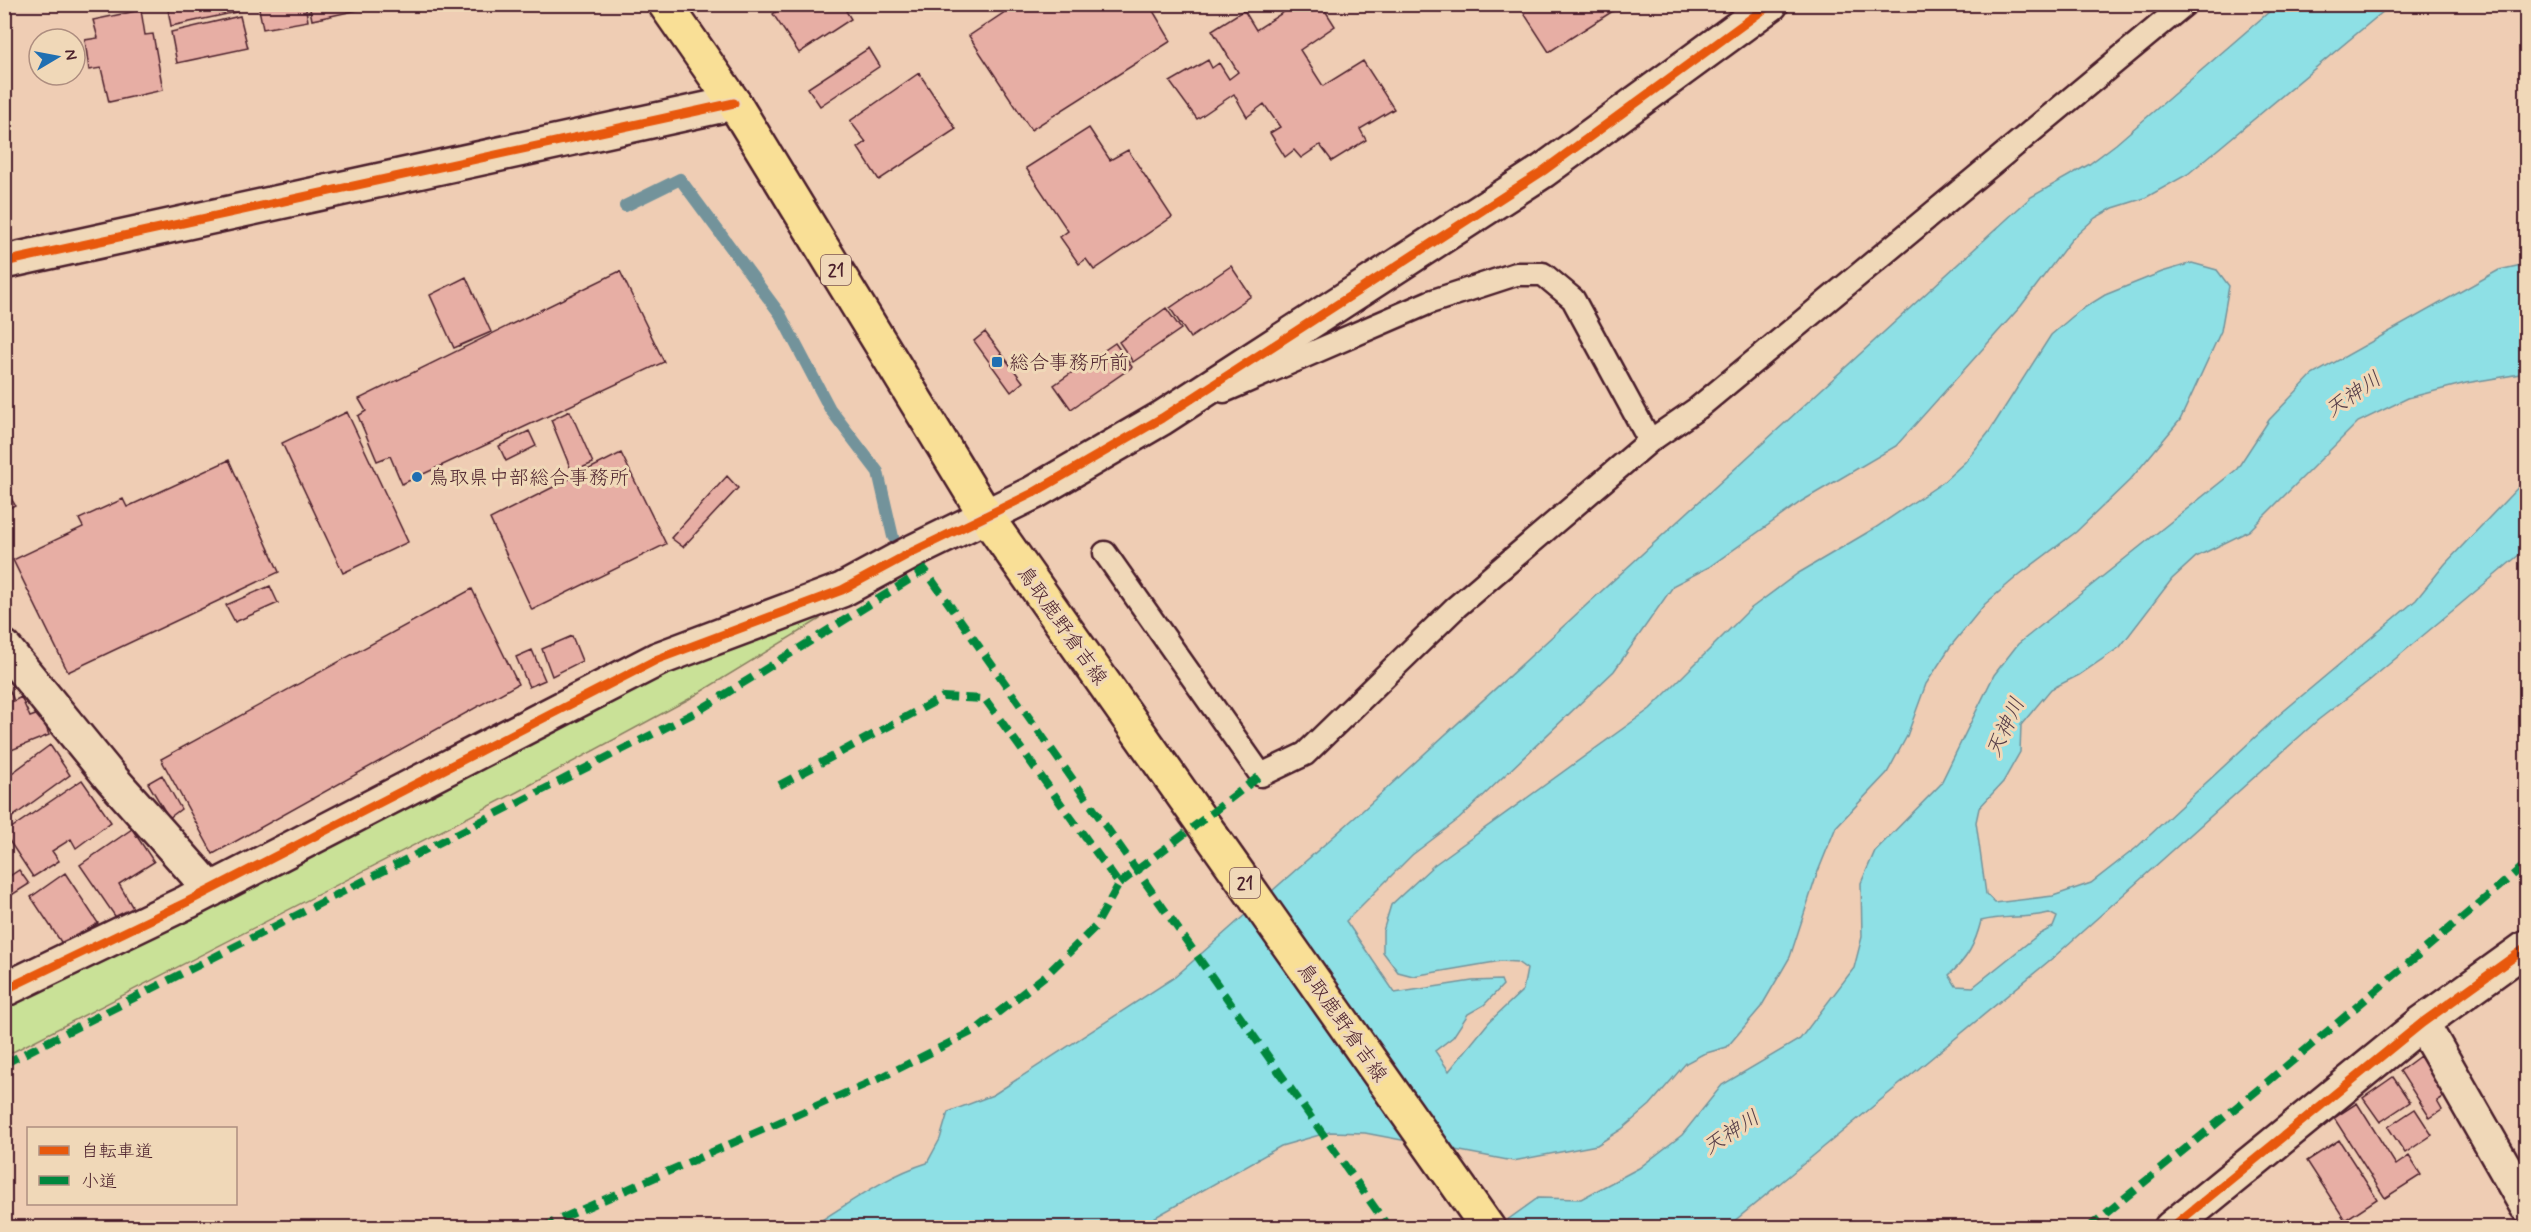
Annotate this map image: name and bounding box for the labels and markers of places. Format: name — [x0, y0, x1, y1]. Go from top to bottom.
place label: 総合事務所前 — [1009, 350, 1129, 377]
marker: 総合事務所前 — [990, 355, 1004, 369]
place label: 鳥取県中部総合事務所 — [429, 465, 629, 492]
marker: 鳥取県中部総合事務所 — [410, 470, 424, 484]

